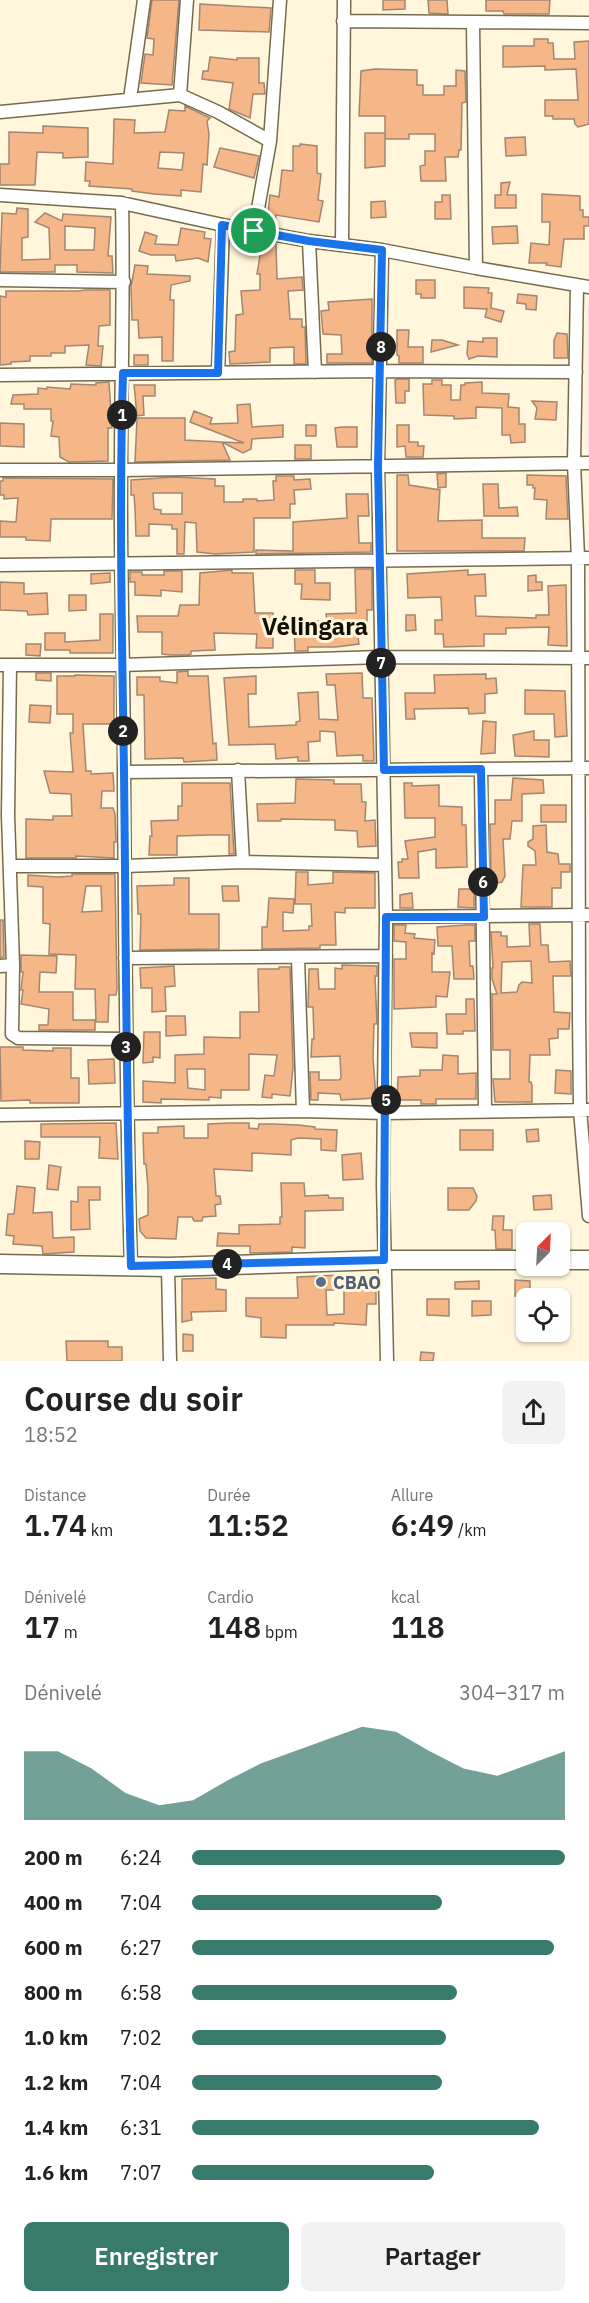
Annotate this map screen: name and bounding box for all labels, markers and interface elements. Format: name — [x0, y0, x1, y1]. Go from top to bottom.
pin — [228, 205, 279, 256]
icon: arrive — [237, 214, 270, 247]
pin: 8 — [366, 332, 396, 362]
text: 8 — [376, 337, 386, 357]
pin: 1 — [107, 400, 137, 430]
text: 1 — [117, 405, 127, 425]
district label: Vélingara — [262, 610, 368, 642]
pin: 7 — [366, 648, 396, 678]
text: 7 — [376, 653, 386, 673]
pin: 2 — [108, 716, 138, 746]
text: 2 — [118, 721, 128, 741]
pin: 6 — [468, 867, 498, 897]
text: 6 — [478, 872, 488, 892]
pin: 3 — [111, 1032, 141, 1062]
text: 3 — [121, 1037, 131, 1057]
pin: 5 — [371, 1085, 401, 1115]
text: 5 — [381, 1090, 391, 1110]
north arrow — [516, 1222, 570, 1276]
map controls — [516, 1222, 570, 1342]
pin: 4 — [212, 1249, 242, 1279]
text: 4 — [222, 1254, 232, 1274]
place label: CBAO — [333, 1271, 381, 1294]
marker: CBAO — [314, 1275, 328, 1289]
button: locate — [516, 1288, 570, 1342]
text: Course du soir — [24, 1377, 243, 1420]
button: share — [502, 1381, 565, 1444]
text: 18:52 — [24, 1421, 78, 1448]
text: Distance — [24, 1485, 86, 1505]
text: Durée — [207, 1485, 251, 1505]
text: Allure — [391, 1485, 433, 1505]
text: 1.74 — [24, 1505, 87, 1544]
text: 11:52 — [207, 1505, 289, 1544]
text: 6:49 — [391, 1505, 454, 1544]
text: km — [87, 1520, 113, 1540]
text: /km — [454, 1520, 487, 1540]
text: Dénivelé — [24, 1587, 86, 1607]
text: Cardio — [207, 1587, 254, 1607]
text: kcal — [391, 1587, 420, 1607]
text: 17 — [24, 1607, 60, 1646]
text: 148 — [207, 1607, 261, 1646]
text: 118 — [391, 1607, 445, 1646]
text: m — [60, 1622, 78, 1642]
text: bpm — [261, 1622, 298, 1642]
text: Dénivelé — [24, 1679, 102, 1706]
text: 304–317 m — [459, 1679, 565, 1706]
text: 200 m — [24, 1844, 83, 1871]
text: 6:24 — [120, 1844, 162, 1871]
text: 400 m — [24, 1889, 83, 1916]
text: 7:04 — [120, 1889, 162, 1916]
text: 600 m — [24, 1934, 83, 1961]
text: 6:27 — [120, 1934, 162, 1961]
text: 800 m — [24, 1979, 83, 2006]
text: 6:58 — [120, 1979, 162, 2006]
text: 1.0 km — [24, 2024, 88, 2051]
text: 7:02 — [120, 2024, 162, 2051]
text: 1.2 km — [24, 2069, 88, 2096]
text: 7:04 — [120, 2069, 162, 2096]
text: 1.4 km — [24, 2114, 88, 2141]
text: 6:31 — [120, 2114, 162, 2141]
text: 1.6 km — [24, 2159, 88, 2186]
text: 7:07 — [120, 2159, 162, 2186]
button: Enregistrer — [24, 2222, 289, 2291]
button: Partager — [301, 2222, 565, 2291]

